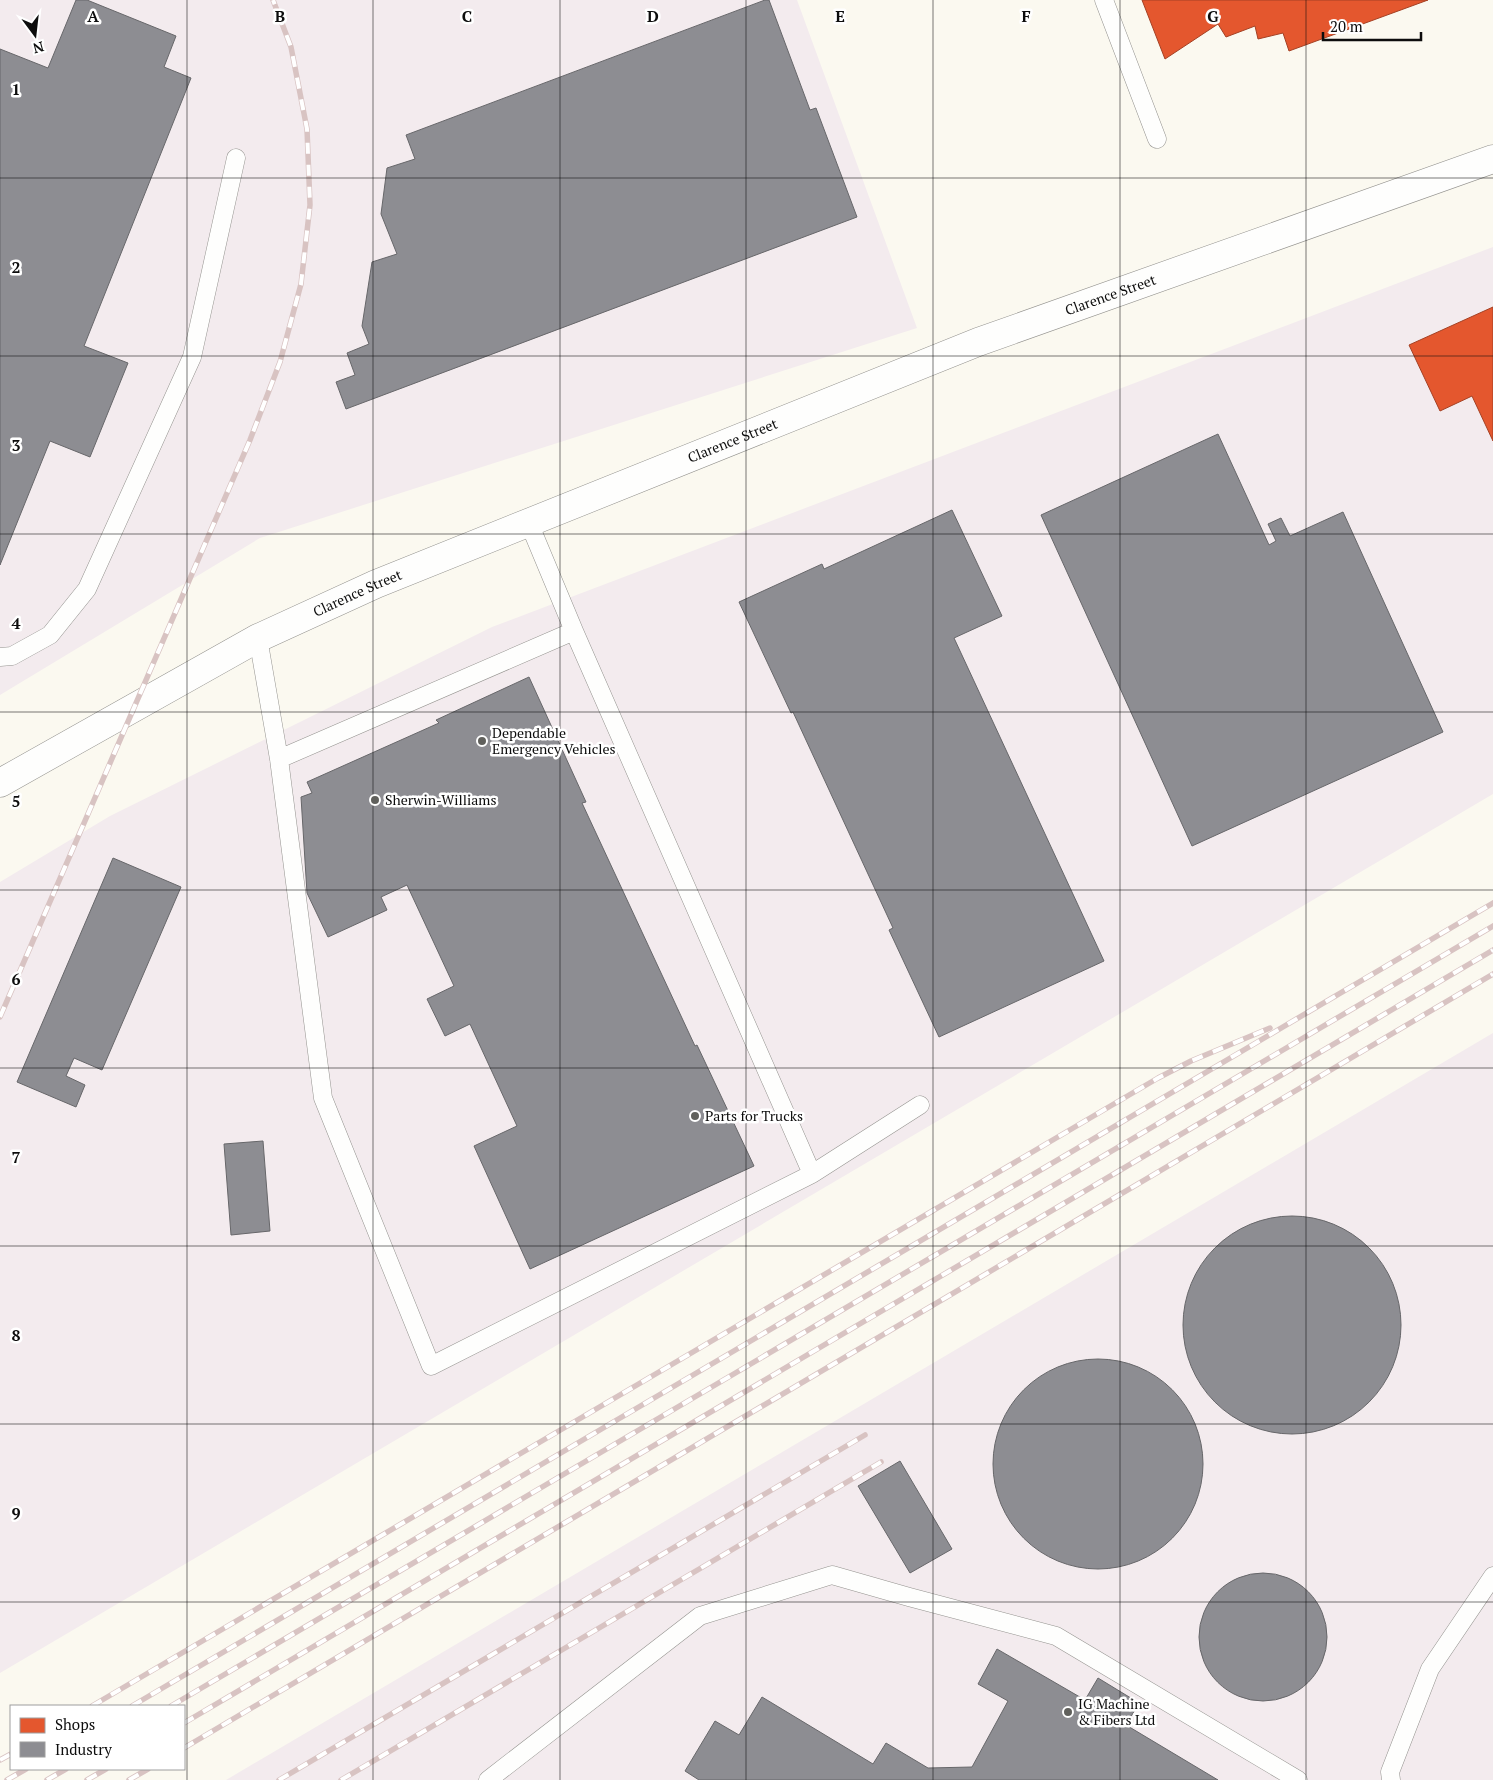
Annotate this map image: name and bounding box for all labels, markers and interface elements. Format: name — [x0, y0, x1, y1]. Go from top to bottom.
text: A — [87, 5, 99, 27]
text: B — [275, 5, 285, 27]
text: C — [462, 5, 472, 27]
text: D — [647, 5, 659, 27]
text: E — [835, 5, 845, 27]
text: F — [1021, 5, 1031, 27]
text: G — [1207, 5, 1219, 27]
north arrow — [10, 10, 60, 60]
scale bar — [1323, 10, 1420, 42]
text: 20 m — [1330, 16, 1363, 36]
text: N — [31, 37, 46, 59]
text: 1 — [11, 78, 21, 100]
text: 2 — [11, 256, 21, 278]
street label: Clarence Street — [1062, 269, 1159, 319]
street label: Clarence Street — [685, 413, 781, 467]
text: 3 — [11, 434, 21, 456]
street label: Clarence Street — [310, 564, 405, 621]
text: 4 — [11, 612, 21, 634]
place label: Dependable Emergency Vehicles — [492, 723, 616, 758]
marker: Dependable Emergency Vehicles — [476, 735, 488, 747]
text: 5 — [11, 790, 21, 812]
place label: Sherwin-Williams — [385, 790, 496, 809]
marker: Sherwin-Williams — [369, 794, 381, 806]
text: 6 — [11, 968, 21, 990]
place label: Parts for Trucks — [705, 1106, 803, 1125]
marker: Parts for Trucks — [689, 1110, 701, 1122]
text: 7 — [11, 1146, 21, 1168]
text: 8 — [11, 1324, 21, 1346]
text: 9 — [11, 1502, 21, 1524]
place label: IG Machine & Fibers Ltd — [1078, 1694, 1155, 1729]
legend — [10, 1705, 185, 1770]
marker: IG Machine & Fibers Ltd — [1062, 1706, 1074, 1718]
text: Shops — [55, 1714, 95, 1734]
text: Industry — [55, 1739, 112, 1759]

